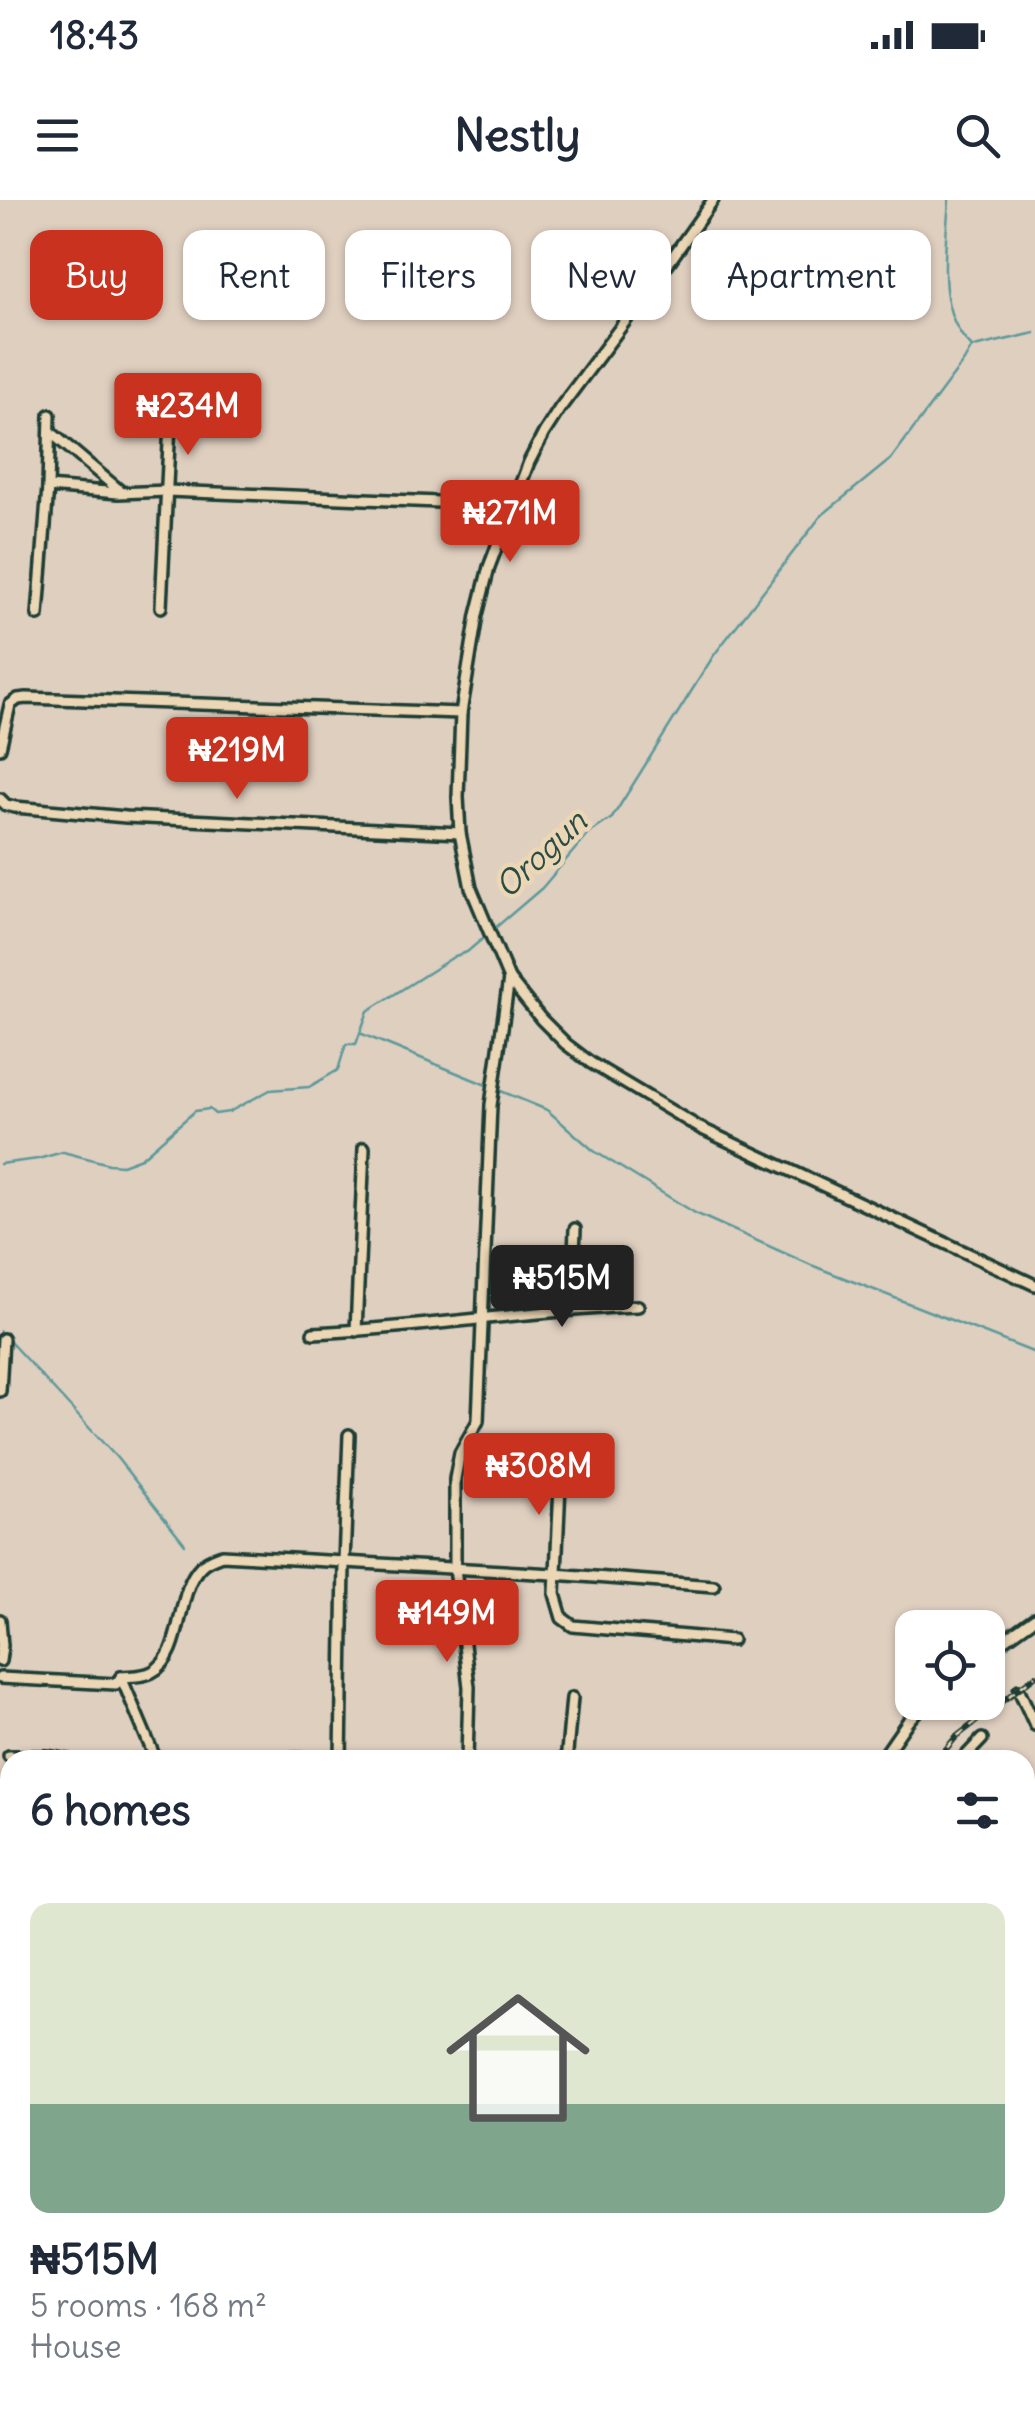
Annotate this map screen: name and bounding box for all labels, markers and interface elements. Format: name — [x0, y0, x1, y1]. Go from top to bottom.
text: 18:43 — [50, 12, 139, 59]
text: Nestly — [454, 107, 581, 163]
icon: menu — [30, 108, 85, 163]
icon: search — [950, 108, 1005, 163]
chip: Buy — [30, 230, 163, 320]
chip: Rent — [183, 230, 325, 320]
chip: Filters — [345, 230, 511, 320]
chip: New — [531, 230, 671, 320]
chip: Apartment — [691, 230, 931, 320]
pin: ₦234M — [118, 373, 258, 458]
text: ₦234M — [136, 385, 240, 426]
pin: ₦271M — [440, 480, 580, 565]
text: ₦271M — [462, 492, 558, 533]
pin: ₦219M — [167, 717, 307, 802]
text: ₦219M — [188, 729, 286, 770]
water label: Orogun — [486, 800, 596, 906]
pin: ₦515M — [492, 1245, 632, 1330]
text: ₦515M — [513, 1257, 611, 1298]
pin: ₦308M — [469, 1433, 609, 1518]
text: ₦308M — [486, 1445, 592, 1486]
pin: ₦149M — [377, 1580, 517, 1665]
text: ₦149M — [398, 1592, 496, 1633]
map controls — [895, 1610, 1005, 1720]
button: locate — [895, 1610, 1005, 1720]
icon: filters — [950, 1783, 1005, 1838]
text: 6 homes — [30, 1784, 191, 1836]
icon: home — [428, 1968, 608, 2148]
text: ₦515M — [30, 2233, 159, 2285]
text: 5 rooms · 168 m² — [30, 2285, 267, 2326]
text: House — [30, 2326, 121, 2367]

